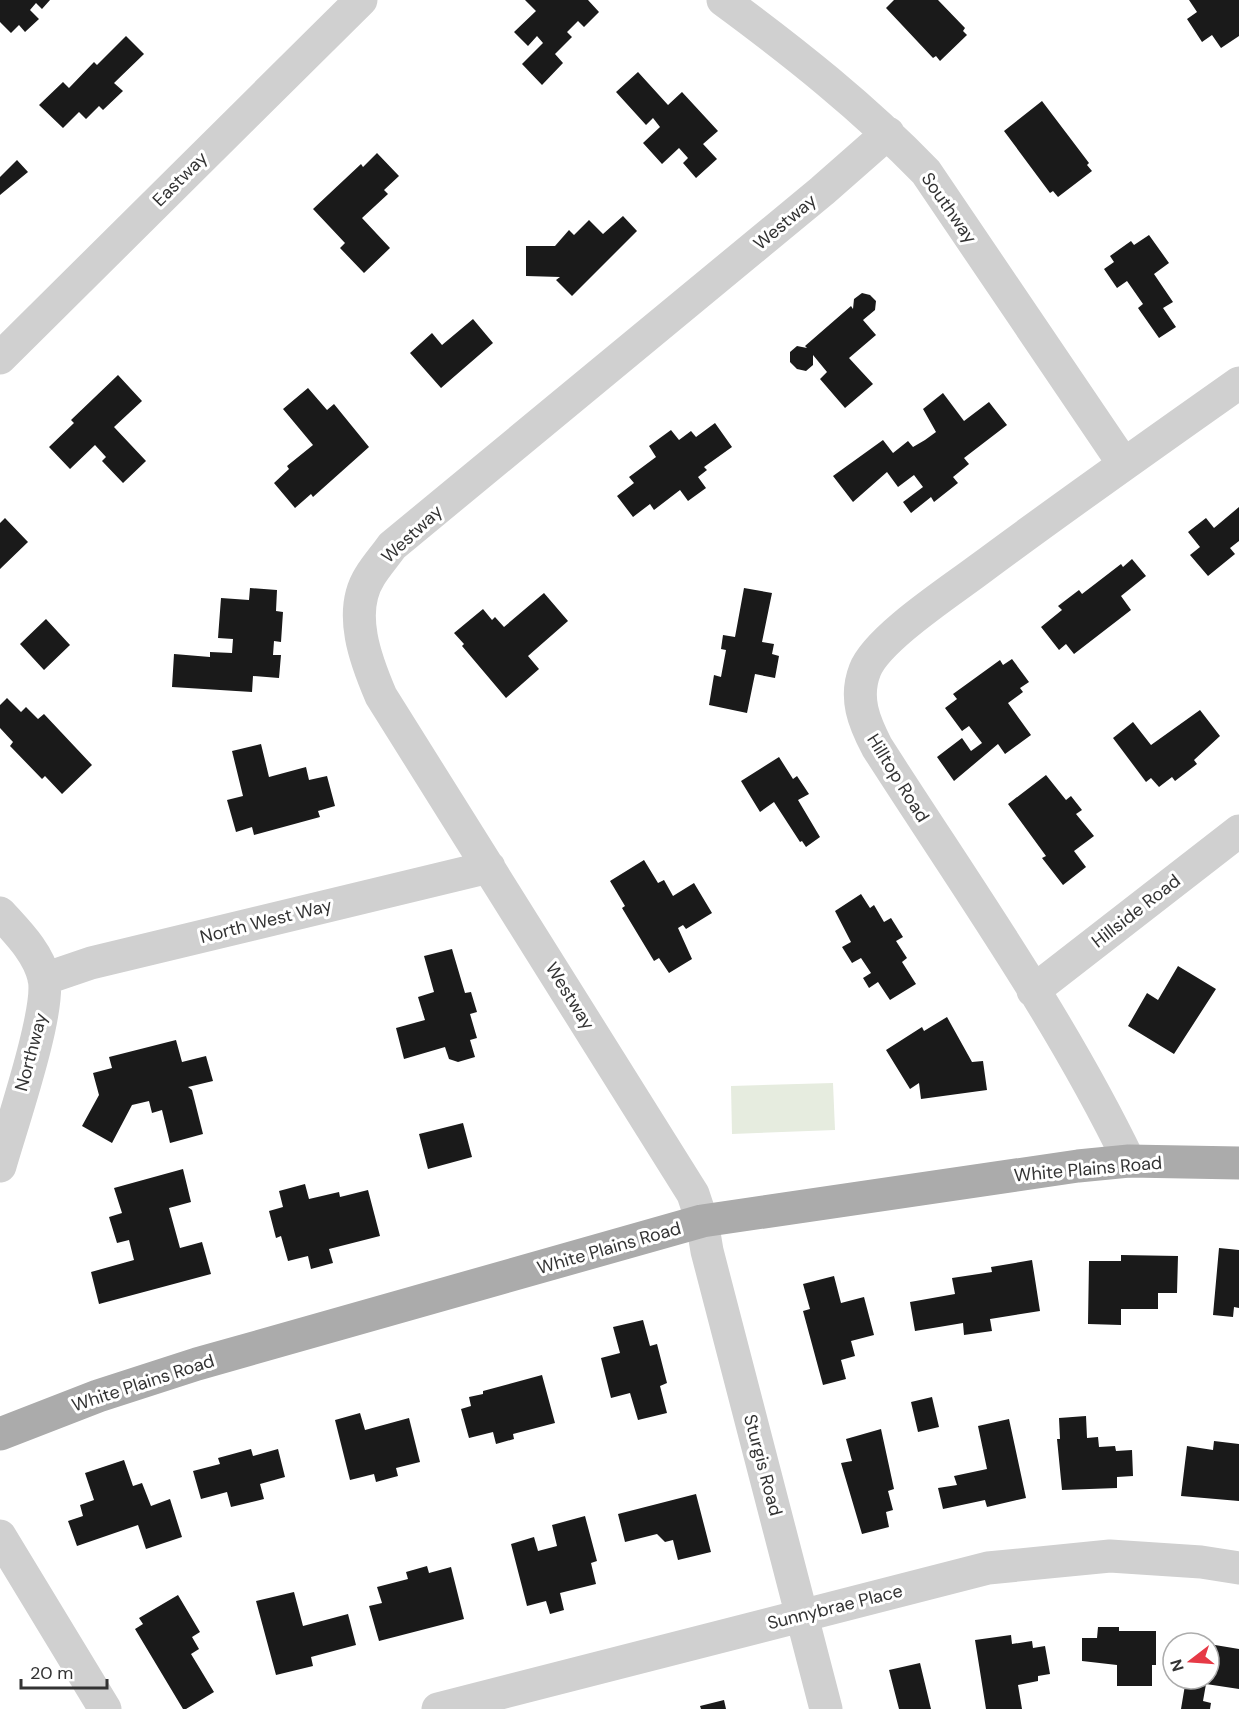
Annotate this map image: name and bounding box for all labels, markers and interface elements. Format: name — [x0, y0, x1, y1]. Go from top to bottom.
street label: Eastway — [147, 146, 213, 212]
street label: Southway — [916, 168, 982, 248]
street label: Westway — [748, 189, 822, 255]
street label: Westway — [376, 500, 448, 568]
street label: Hilltop Road — [861, 729, 935, 827]
street label: Hillside Road — [1087, 869, 1185, 953]
street label: North West Way — [197, 893, 335, 949]
street label: Westway — [540, 958, 600, 1034]
street label: Northway — [9, 1010, 53, 1094]
street label: White Plains Road — [1013, 1151, 1163, 1187]
street label: White Plains Road — [534, 1216, 684, 1280]
street label: White Plains Road — [69, 1349, 217, 1417]
street label: Sturgis Road — [738, 1411, 788, 1519]
street label: Sunnybrae Place — [765, 1579, 905, 1635]
north arrow — [1161, 1631, 1221, 1691]
scale bar — [21, 1652, 106, 1690]
text: N — [1165, 1657, 1189, 1674]
text: 20 m — [30, 1661, 73, 1685]

